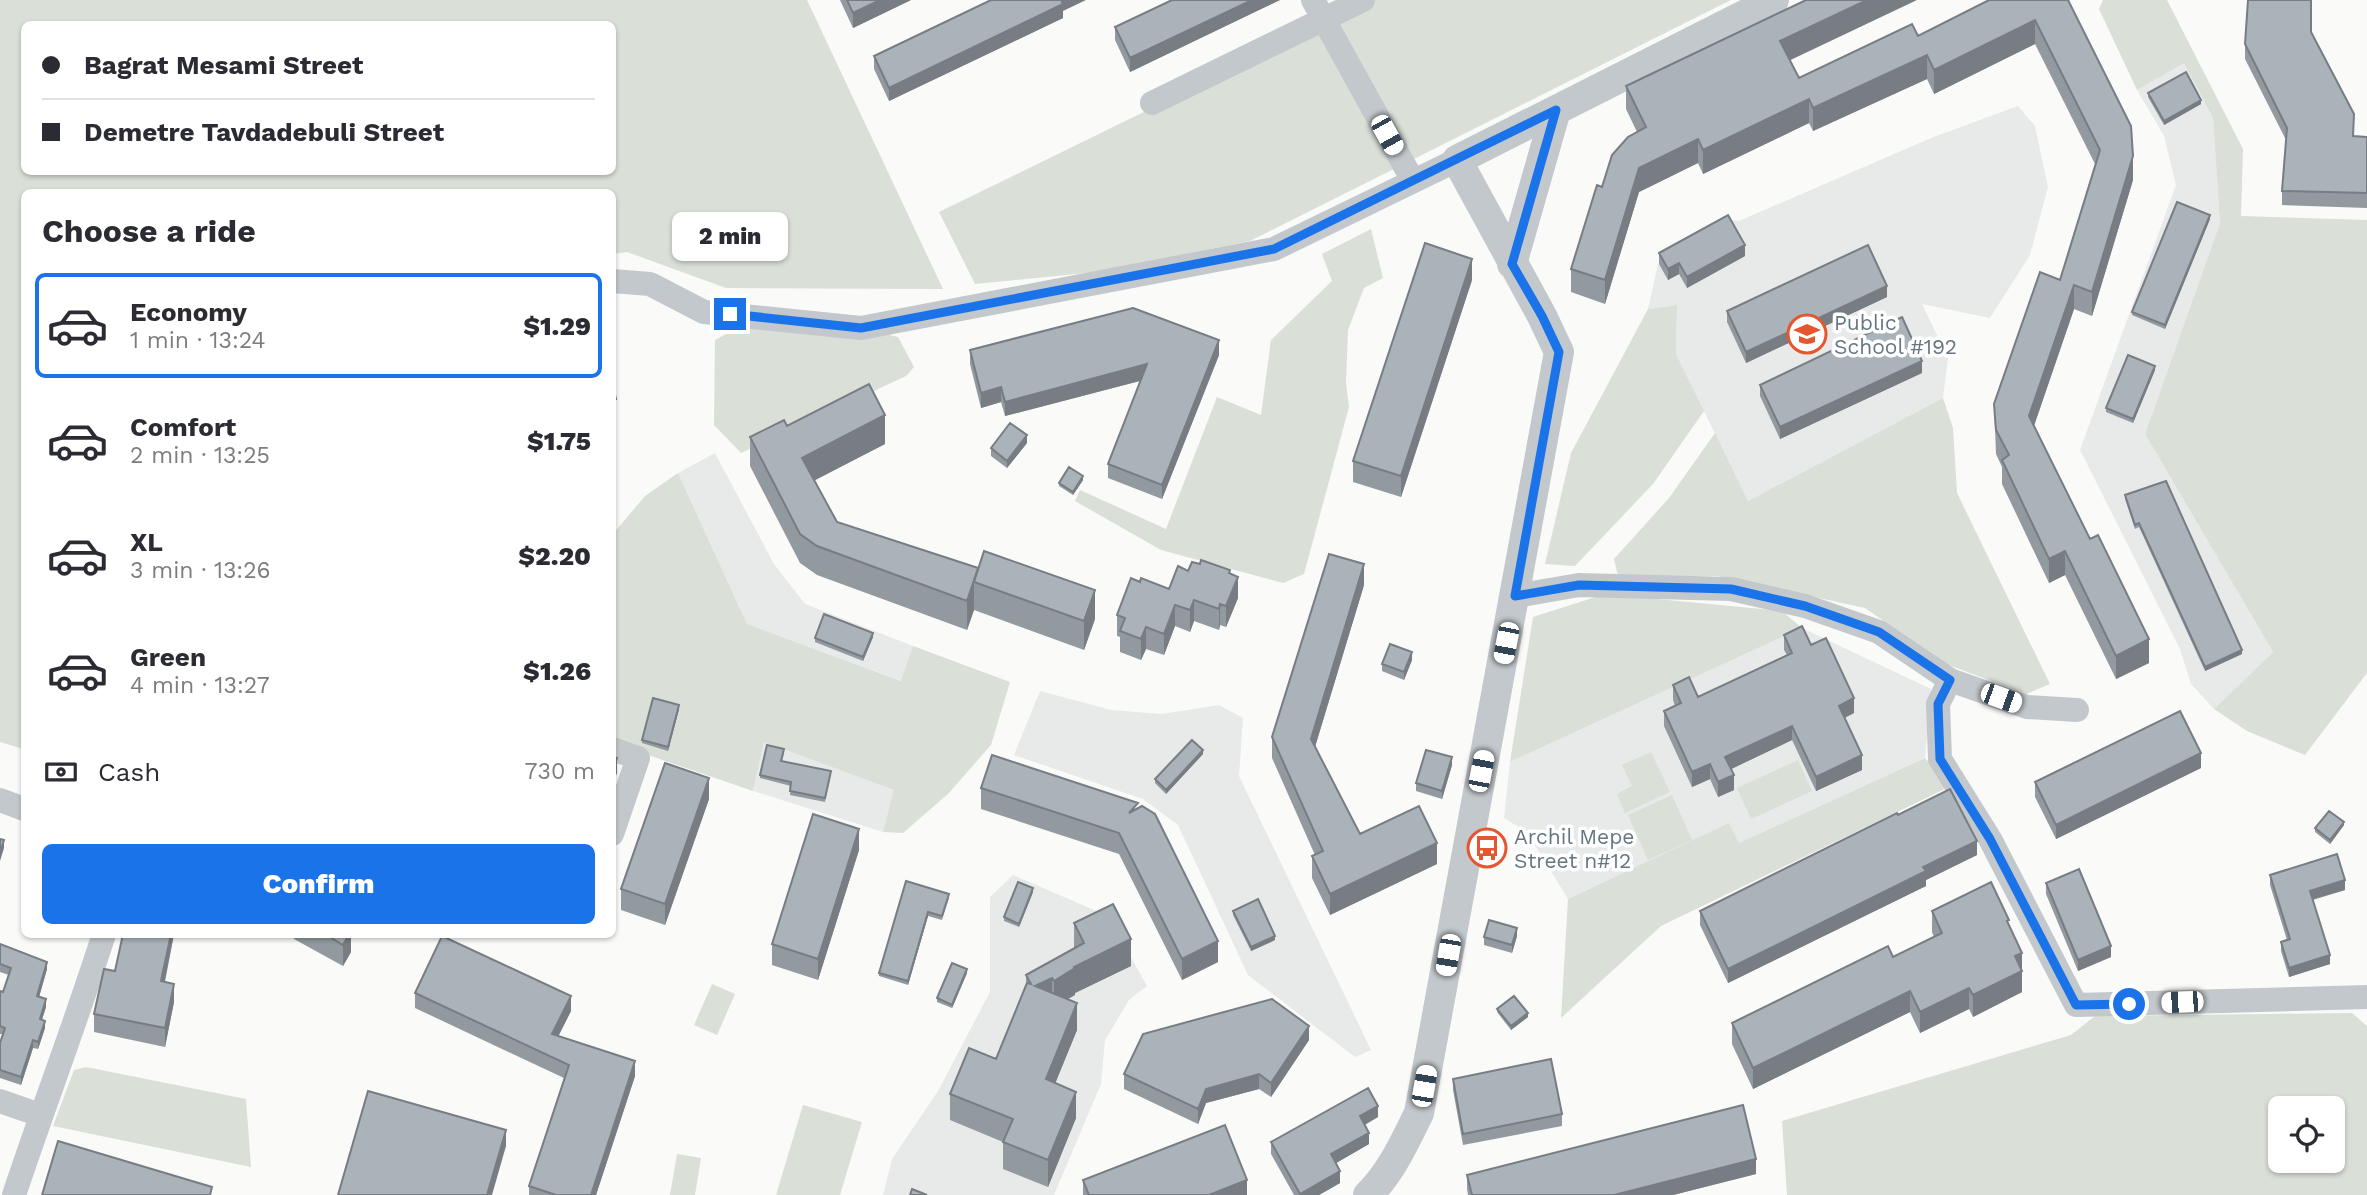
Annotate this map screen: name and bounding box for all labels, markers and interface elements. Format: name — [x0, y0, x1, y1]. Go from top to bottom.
text: Bagrat Mesami Street — [84, 50, 363, 80]
car — [1368, 112, 1407, 158]
text: Demetre Tavdadebuli Street — [84, 117, 444, 147]
text: Choose a ride — [42, 212, 256, 250]
callout: 2 min — [672, 212, 788, 262]
text: 2 min — [699, 223, 761, 250]
icon: car — [46, 294, 109, 357]
text: Economy — [130, 297, 247, 327]
route end — [714, 298, 746, 330]
place label: Public School #192 — [1834, 310, 1957, 359]
text: $1.29 — [523, 311, 591, 341]
school or university icon: Public School #192 — [1786, 313, 1828, 355]
text: 1 min · 13:24 — [130, 327, 265, 354]
icon: car — [46, 409, 109, 472]
text: Comfort — [130, 412, 236, 442]
text: $1.75 — [527, 426, 591, 456]
text: 2 min · 13:25 — [130, 442, 270, 469]
icon: car — [46, 524, 109, 587]
text: XL — [130, 527, 163, 557]
text: $2.20 — [518, 541, 591, 571]
text: 3 min · 13:26 — [130, 557, 271, 584]
car — [1492, 620, 1521, 666]
icon: car — [46, 639, 109, 702]
text: Green — [130, 642, 206, 672]
text: $1.26 — [523, 656, 591, 686]
text: 4 min · 13:27 — [130, 672, 270, 699]
car — [1978, 681, 2025, 715]
car — [1467, 748, 1496, 794]
icon: cash — [42, 753, 80, 791]
text: Cash — [98, 757, 160, 787]
text: 730 m — [525, 758, 595, 785]
place label: Archil Mepe Street n#12 — [1514, 824, 1634, 873]
bus stop icon: Archil Mepe Street n#12 — [1466, 827, 1508, 869]
button: Confirm — [42, 844, 595, 924]
car — [1435, 932, 1462, 978]
route start — [2113, 988, 2145, 1020]
car — [2161, 991, 2204, 1013]
car — [1411, 1063, 1438, 1109]
map controls — [2268, 1096, 2345, 1173]
button: locate — [2268, 1096, 2345, 1173]

